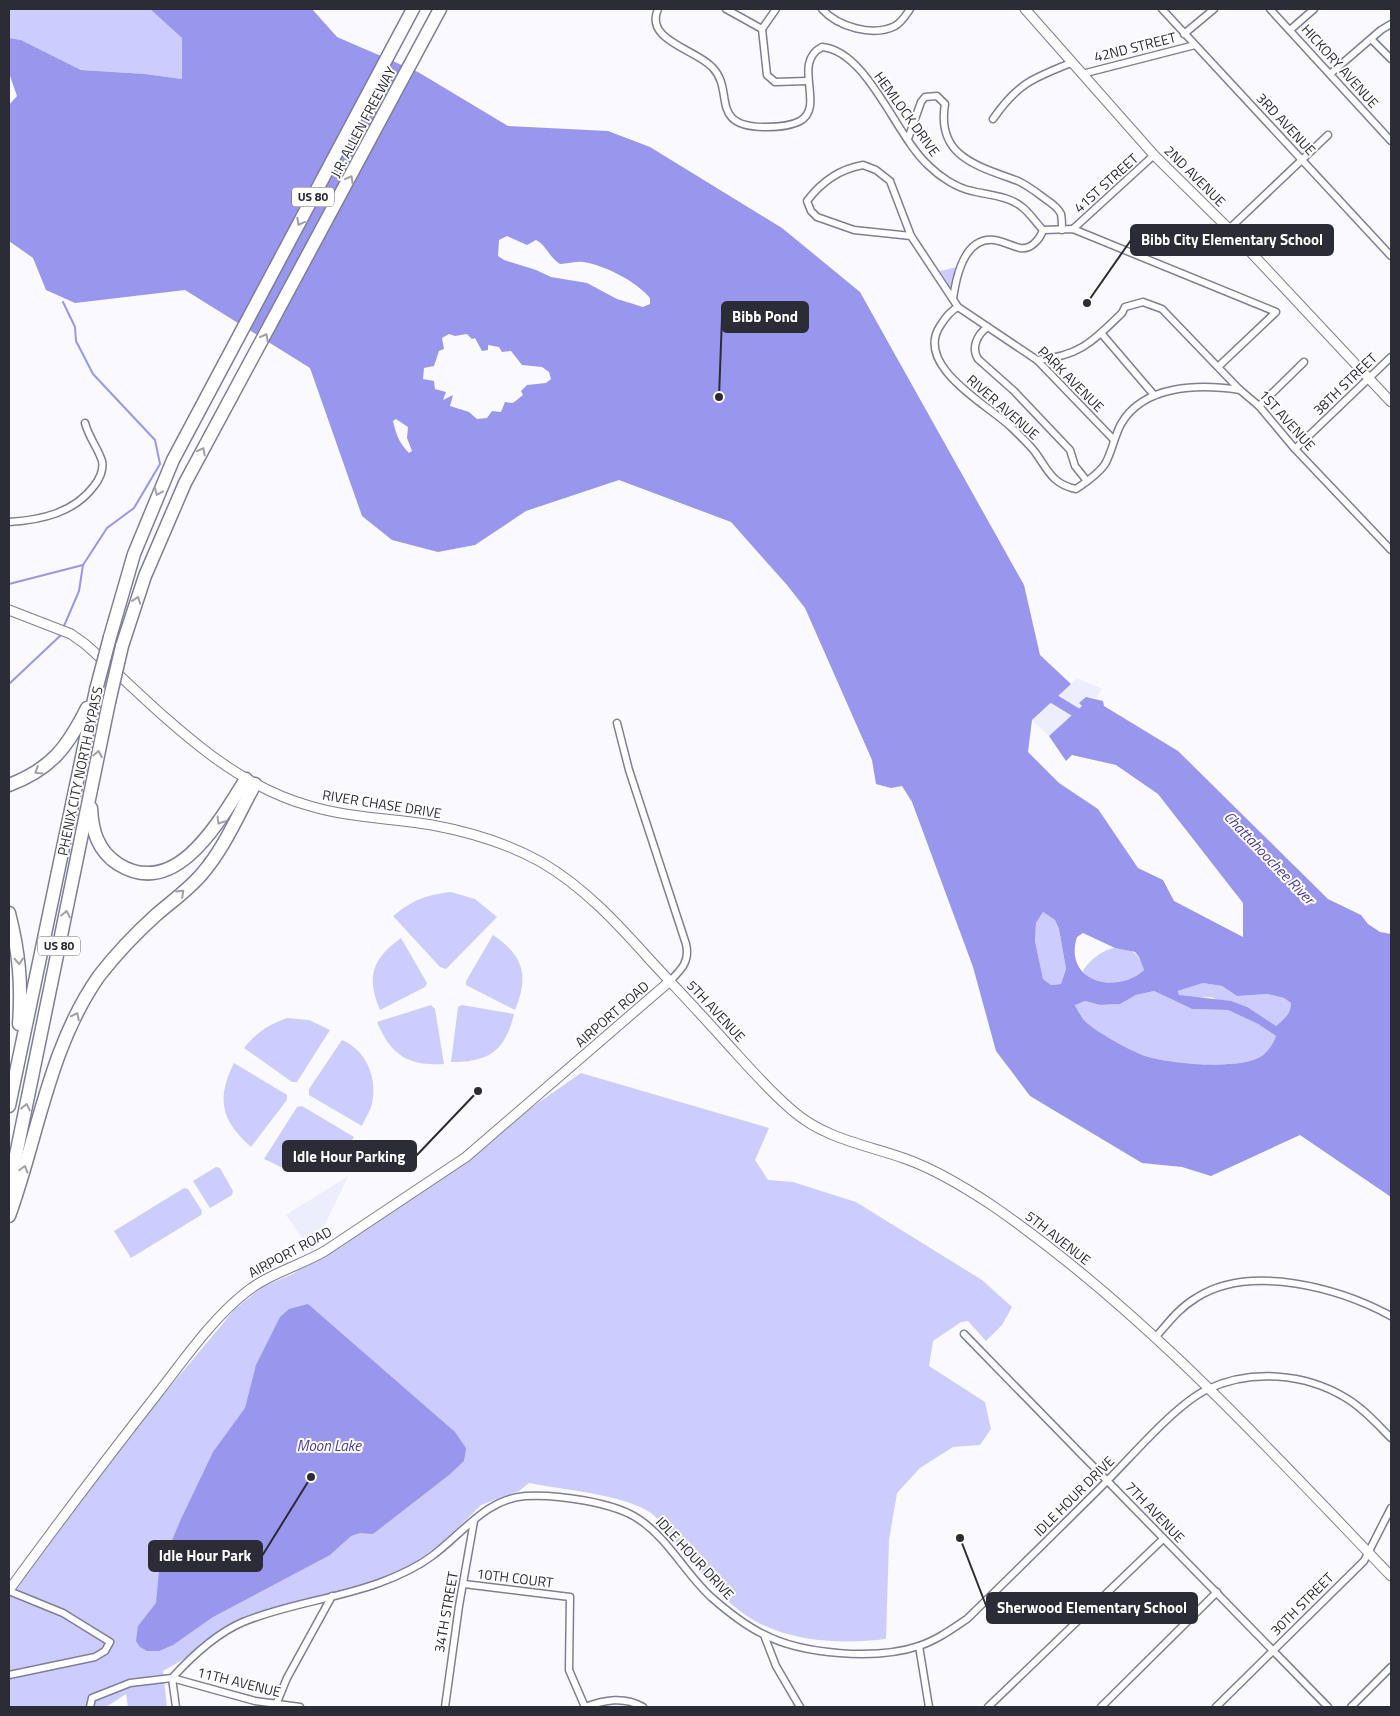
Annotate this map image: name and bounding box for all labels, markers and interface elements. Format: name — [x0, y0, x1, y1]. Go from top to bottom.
street label: HICKORY AVENUE — [1297, 19, 1384, 112]
street label: 42ND STREET — [1092, 26, 1179, 67]
street label: J.R. ALLEN FREEWAY — [325, 62, 401, 181]
street label: HEMLOCK DRIVE — [869, 67, 946, 161]
street label: 3RD AVENUE — [1252, 88, 1321, 160]
street label: 2ND AVENUE — [1160, 140, 1231, 211]
street label: 41ST STREET — [1069, 148, 1143, 217]
one-way arrow — [343, 175, 353, 184]
road number: US 80 — [292, 188, 334, 206]
one-way arrow — [296, 216, 306, 225]
callout: Bibb City Elementary School — [1131, 225, 1333, 255]
text: Bibb City Elementary School — [1141, 228, 1323, 251]
callout: Bibb Pond — [722, 302, 808, 332]
text: Bibb Pond — [732, 305, 798, 328]
one-way arrow — [258, 334, 268, 343]
street label: PARK AVENUE — [1034, 341, 1109, 417]
street label: 38TH STREET — [1308, 347, 1382, 420]
street label: RIVER AVENUE — [963, 369, 1044, 444]
street label: 1ST AVENUE — [1254, 384, 1321, 455]
one-way arrow — [196, 447, 206, 456]
one-way arrow — [154, 487, 165, 496]
one-way arrow — [131, 596, 141, 604]
street label: PHENIX CITY NORTH BYPASS — [51, 684, 108, 857]
one-way arrow — [93, 750, 103, 759]
one-way arrow — [35, 765, 44, 774]
street label: RIVER CHASE DRIVE — [321, 784, 443, 823]
water label: Chattahoochee River — [1219, 806, 1322, 911]
one-way arrow — [217, 815, 227, 824]
one-way arrow — [176, 890, 185, 899]
one-way arrow — [60, 909, 71, 918]
road number: US 80 — [38, 936, 80, 956]
one-way arrow — [14, 957, 25, 965]
street label: 5TH AVENUE — [682, 975, 751, 1046]
street label: AIRPORT ROAD — [570, 976, 653, 1052]
one-way arrow — [70, 1012, 80, 1021]
one-way arrow — [20, 1103, 31, 1111]
callout: Idle Hour Parking — [283, 1141, 416, 1171]
text: Idle Hour Parking — [293, 1145, 405, 1168]
one-way arrow — [18, 1165, 29, 1174]
street label: 5TH AVENUE — [1021, 1205, 1096, 1270]
street label: AIRPORT ROAD — [244, 1221, 335, 1282]
water label: Moon Lake — [297, 1434, 362, 1457]
street label: IDLE HOUR DRIVE — [1029, 1450, 1119, 1541]
street label: 7TH AVENUE — [1121, 1476, 1190, 1547]
street label: IDLE HOUR DRIVE — [651, 1512, 740, 1604]
callout: Idle Hour Park — [149, 1541, 262, 1571]
text: Idle Hour Park — [159, 1544, 251, 1567]
street label: 10TH COURT — [475, 1562, 555, 1593]
street label: 30TH STREET — [1265, 1567, 1339, 1640]
street label: 34TH STREET — [428, 1569, 463, 1654]
callout: Sherwood Elementary School — [987, 1593, 1197, 1623]
text: Sherwood Elementary School — [997, 1596, 1187, 1619]
street label: 11TH AVENUE — [195, 1661, 283, 1702]

